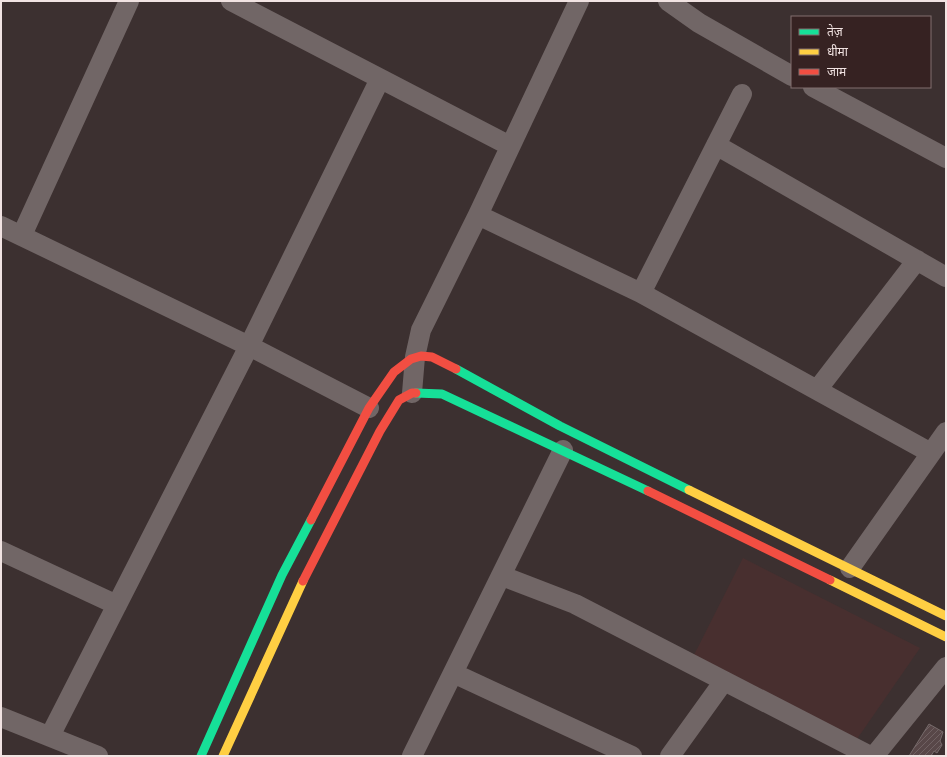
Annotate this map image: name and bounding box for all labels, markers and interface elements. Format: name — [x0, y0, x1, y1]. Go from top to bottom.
legend — [791, 16, 931, 88]
text: तेज़ — [827, 23, 844, 40]
text: धीमा — [827, 43, 849, 60]
text: जाम — [827, 63, 847, 80]

